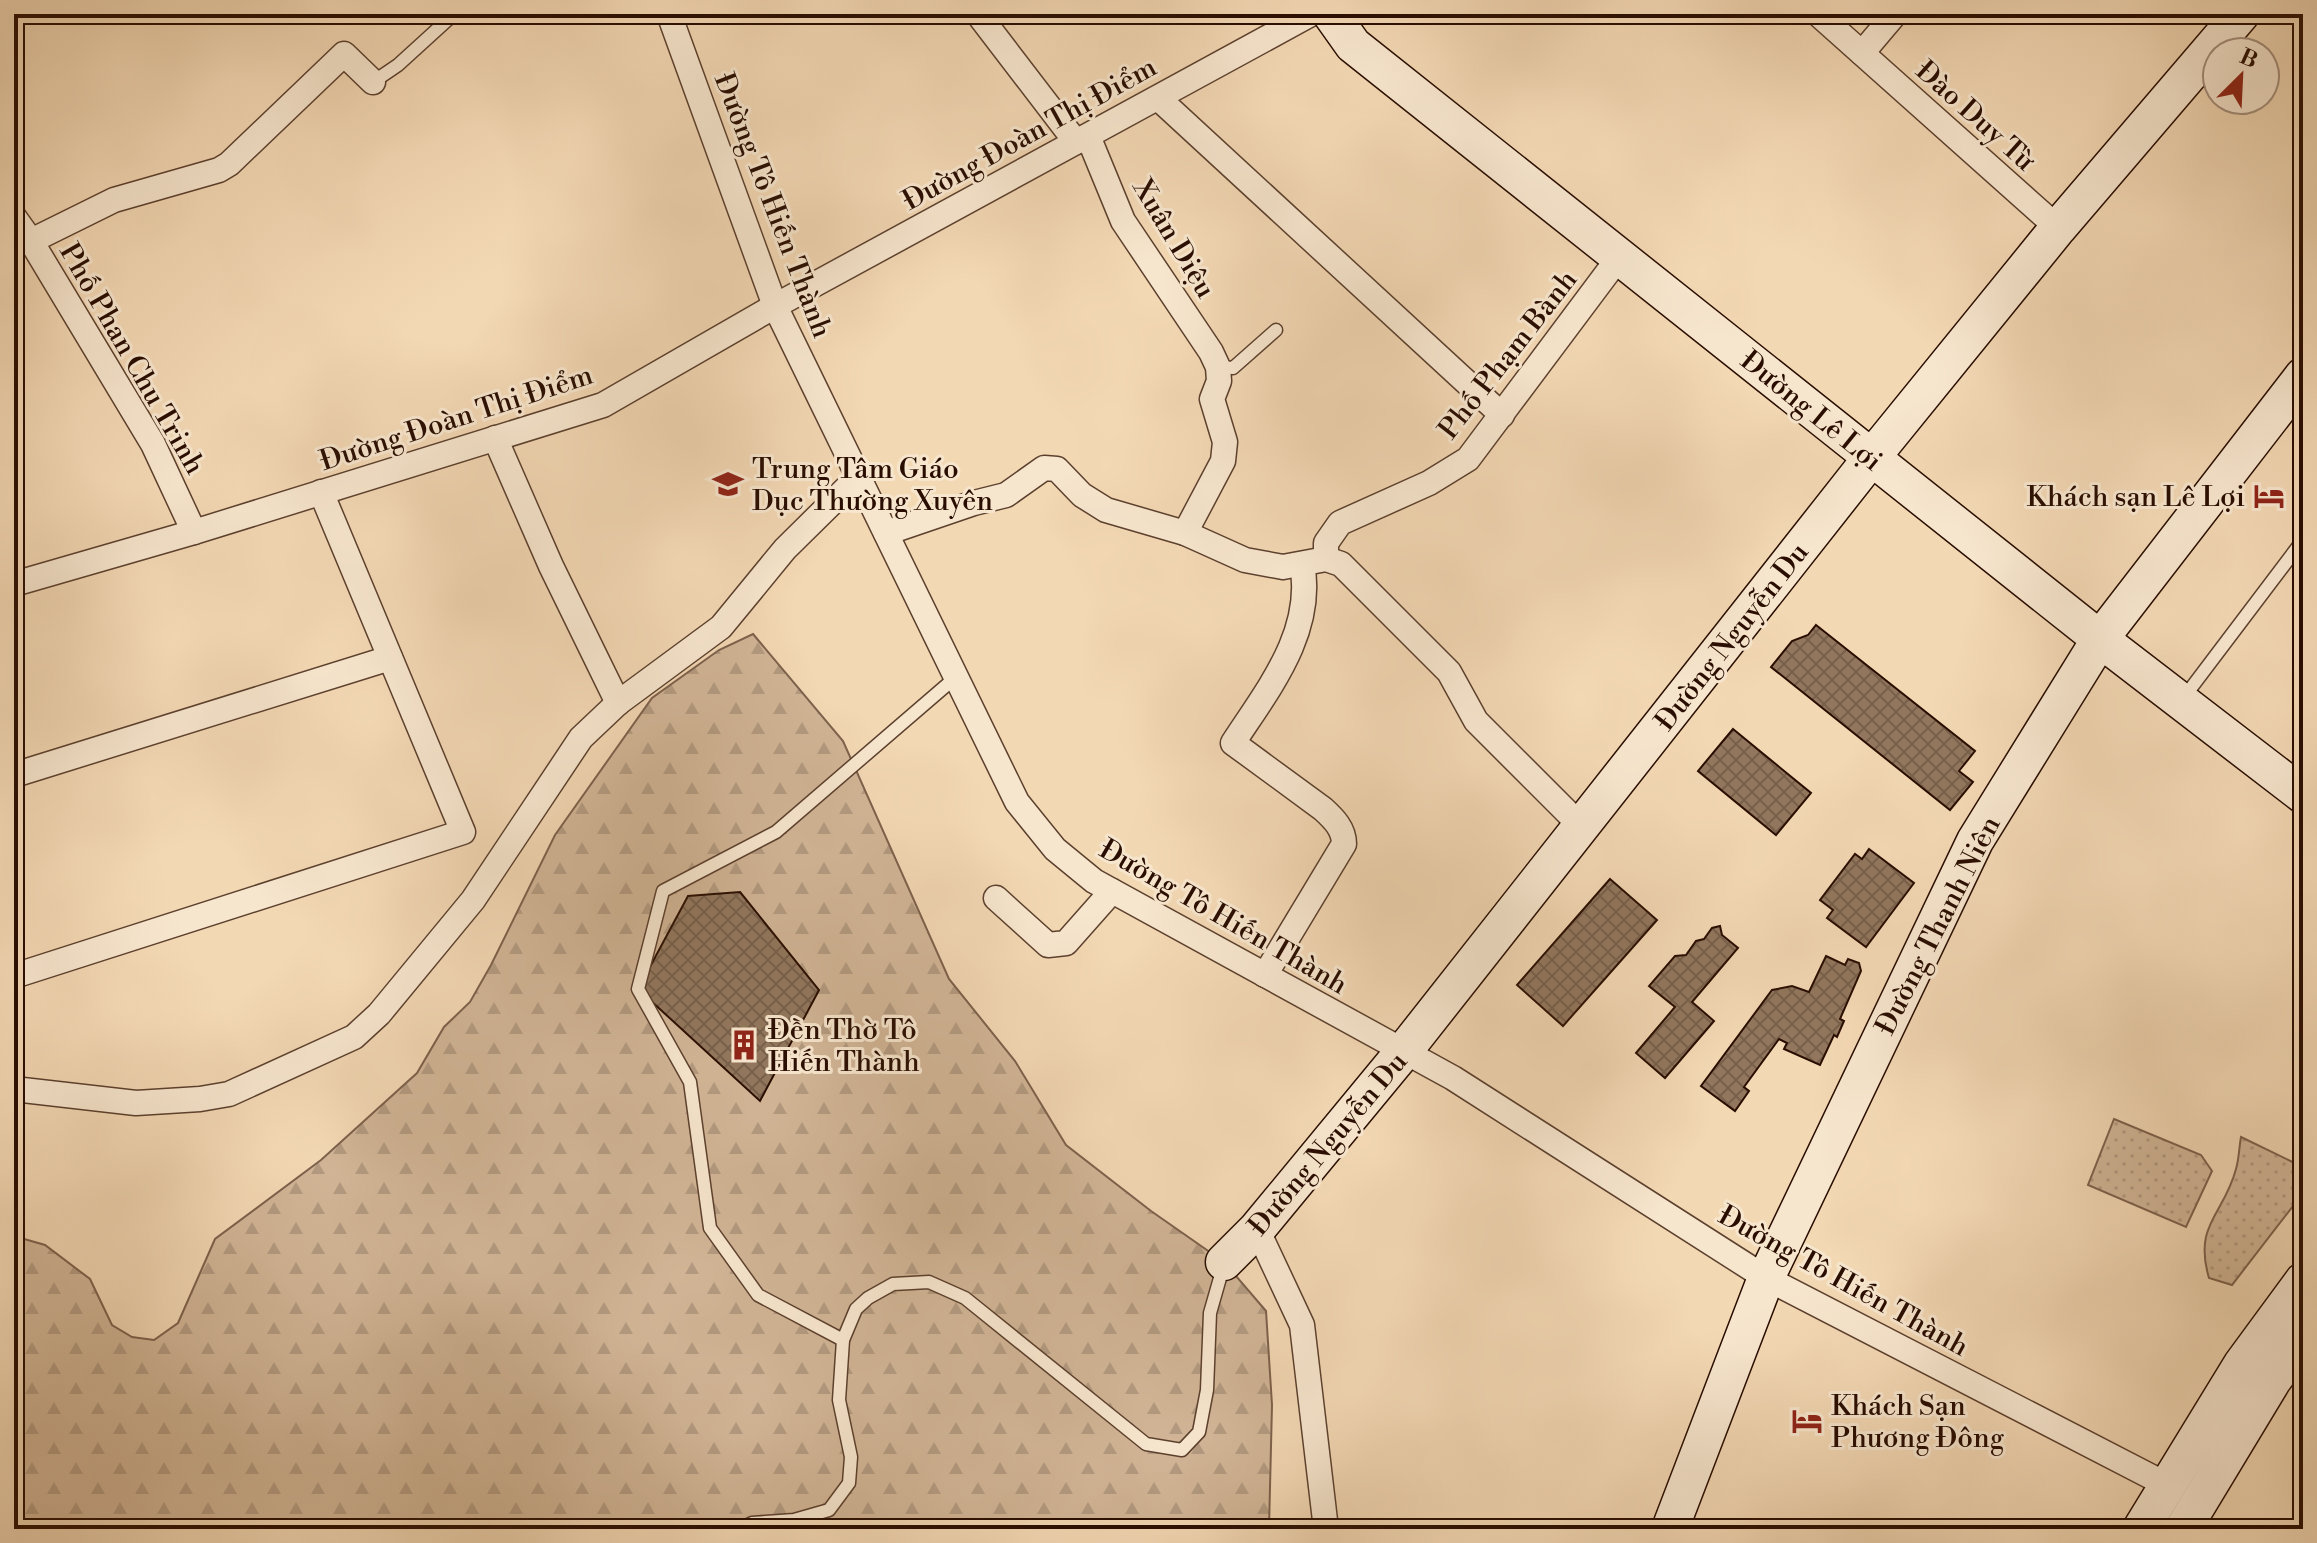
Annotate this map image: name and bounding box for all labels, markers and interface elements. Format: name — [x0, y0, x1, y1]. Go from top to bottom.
north arrow — [2201, 36, 2281, 116]
text: B — [2235, 43, 2262, 75]
street label: Đường Đoàn Thị Điểm — [897, 50, 1163, 219]
street label: Đào Duy Từ — [1908, 54, 2042, 179]
street label: Đường Tô Hiến Thành — [706, 68, 839, 343]
street label: Xuân Diệu — [1124, 172, 1223, 305]
street label: Phố Phan Chu Trinh — [51, 237, 212, 481]
street label: Phố Phạm Bành — [1431, 263, 1585, 446]
street label: Đường Lê Lợi — [1733, 343, 1889, 479]
street label: Đường Đoàn Thị Điểm — [315, 358, 597, 479]
place label: Trung Tâm Giáo Dục Thường Xuyên — [752, 452, 993, 519]
school or university icon: Trung Tâm Giáo Dục Thường Xuyên — [711, 467, 745, 501]
hotel icon: Khách sạn Lê Lợi — [2252, 479, 2286, 513]
place label: Khách sạn Lê Lợi — [2027, 480, 2245, 515]
street label: Đường Nguyễn Du — [1648, 536, 1817, 738]
street label: Đường Thanh Niên — [1868, 810, 2009, 1041]
street label: Đường Tô Hiến Thành — [1093, 832, 1354, 1003]
place label: Đền Thờ Tô Hiến Thành — [768, 1013, 920, 1080]
building icon: Đền Thờ Tô Hiến Thành — [727, 1028, 761, 1062]
street label: Đường Nguyễn Du — [1241, 1045, 1415, 1243]
street label: Đường Tô Hiến Thành — [1712, 1198, 1975, 1365]
place label: Khách Sạn Phương Đông — [1831, 1389, 2005, 1456]
hotel icon: Khách Sạn Phương Đông — [1790, 1404, 1824, 1438]

